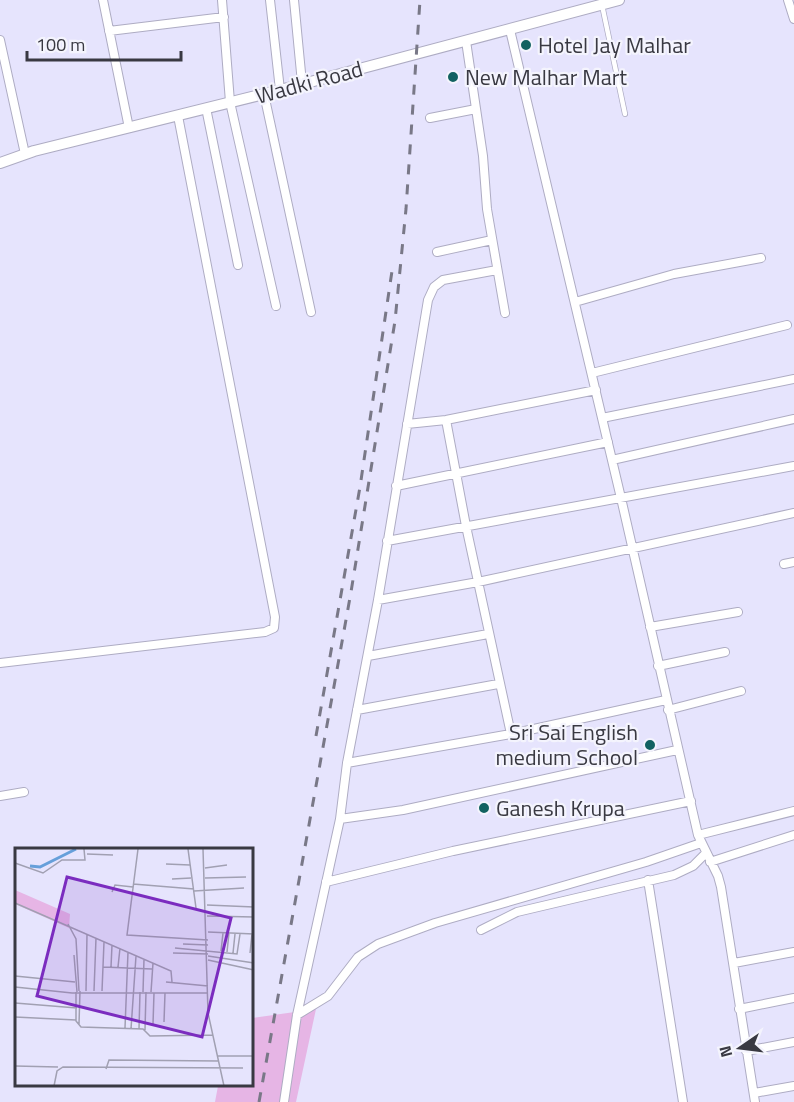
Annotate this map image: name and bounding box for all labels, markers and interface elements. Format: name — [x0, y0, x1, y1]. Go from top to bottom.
scale bar — [27, 24, 182, 62]
place label: Hotel Jay Malhar — [538, 28, 691, 62]
text: 100 m — [36, 31, 85, 58]
marker: Hotel Jay Malhar — [519, 38, 533, 52]
street label: Wadki Road — [252, 51, 366, 113]
place label: New Malhar Mart — [465, 60, 627, 94]
marker: New Malhar Mart — [446, 70, 460, 84]
place label: Sri Sai English medium School — [495, 715, 638, 774]
marker: Sri Sai English medium School — [643, 738, 657, 752]
place label: Ganesh Krupa — [496, 791, 625, 825]
marker: Ganesh Krupa — [477, 801, 491, 815]
inset map — [15, 848, 254, 1087]
north arrow — [710, 1018, 770, 1078]
text: N — [712, 1043, 738, 1060]

